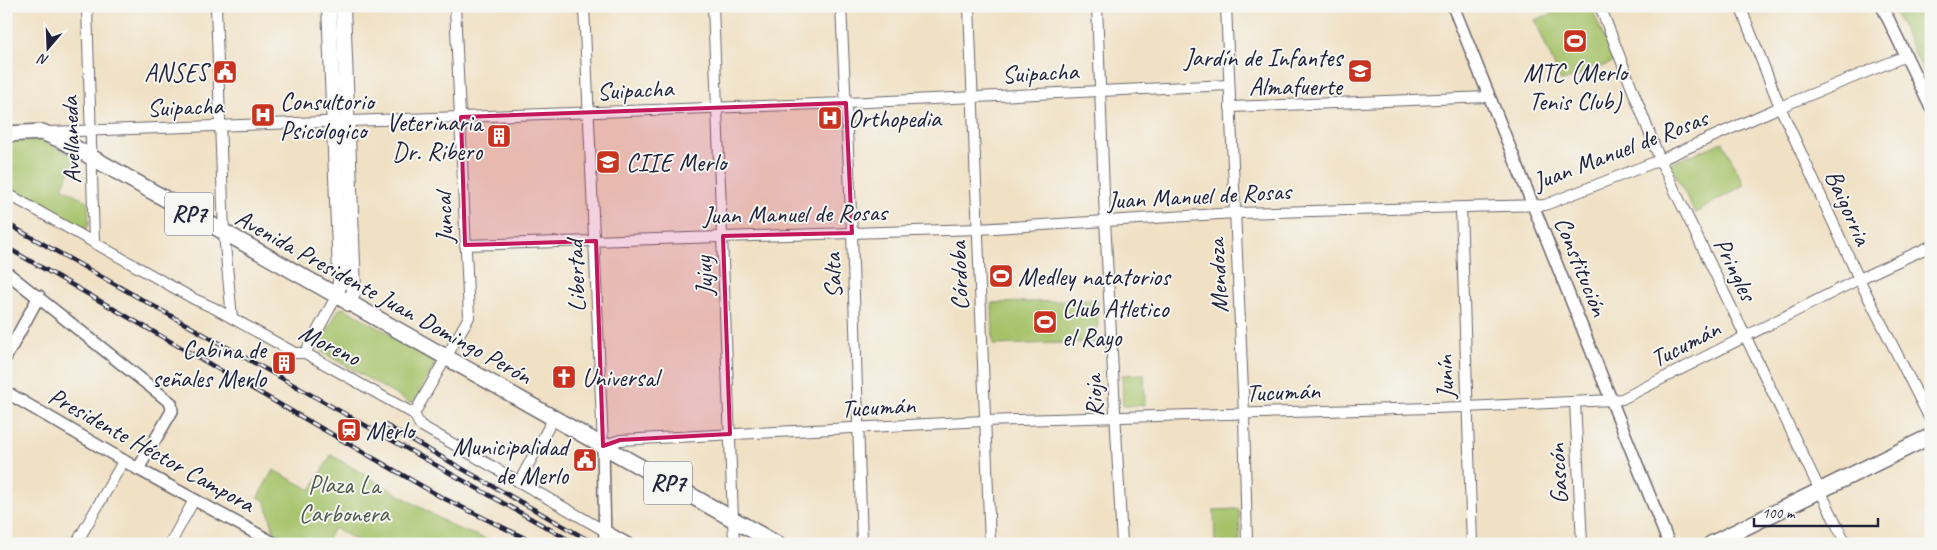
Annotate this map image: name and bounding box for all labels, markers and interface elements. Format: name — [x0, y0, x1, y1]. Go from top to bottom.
north arrow — [22, 22, 72, 72]
sports icon: MTC (Merlo Tenis Club) — [1562, 28, 1588, 54]
place label: Jardín de Infantes Almafuerte — [1183, 42, 1344, 103]
text: N — [35, 50, 51, 69]
street label: Suipacha — [1001, 55, 1081, 91]
place label: ANSES — [144, 57, 212, 89]
place label: MTC (Merlo Tenis Club) — [1523, 57, 1630, 118]
school or university icon: Jardín de Infantes Almafuerte — [1347, 58, 1373, 84]
public building icon: ANSES — [212, 59, 238, 85]
street label: Suipacha — [596, 72, 676, 108]
place label: Consultorio Psicologico — [280, 86, 377, 147]
street label: Suipacha — [146, 90, 226, 124]
street label: Avellaneda — [53, 94, 89, 184]
street label: Juan Manuel de Rosas — [1528, 101, 1714, 198]
hospital icon: Consultorio Psicologico — [250, 102, 276, 128]
place label: Orthopedia — [848, 103, 943, 135]
hospital icon: Orthopedia — [817, 105, 843, 131]
place label: Veterinaria Dr. Ribero — [386, 107, 485, 168]
building icon: Veterinaria Dr. Ribero — [486, 123, 512, 149]
place label: CIIE Merlo — [626, 147, 729, 179]
school or university icon: CIIE Merlo — [595, 149, 621, 175]
street label: Baigorria — [1817, 165, 1880, 252]
street label: Juan Manuel de Rosas — [1105, 175, 1294, 217]
street label: Juncal — [427, 187, 461, 245]
road number: RP7 — [165, 192, 213, 235]
street label: Juan Manuel de Rosas — [702, 196, 890, 232]
street label: Avenida Presidente Juan Domingo Perón — [230, 202, 538, 392]
street label: Constitución — [1547, 212, 1616, 321]
street label: Pringles — [1706, 233, 1765, 309]
street label: Libertad — [559, 235, 593, 312]
street label: Mendoza — [1200, 235, 1236, 314]
street label: Córdoba — [942, 239, 976, 311]
street label: Salta — [816, 251, 850, 299]
street label: Jujuy — [687, 254, 721, 297]
place label: Medley natatorios — [1018, 261, 1172, 293]
sports icon: Medley natatorios — [988, 263, 1014, 289]
place label: Club Atletico el Rayo — [1062, 293, 1170, 354]
sports icon: Club Atletico el Rayo — [1032, 309, 1058, 335]
street label: Tucumán — [1645, 312, 1726, 375]
street label: Moreno — [294, 316, 366, 374]
place label: Cabina de señales Merlo — [152, 334, 268, 395]
building icon: Cabina de señales Merlo — [271, 350, 297, 376]
street label: Junín — [1428, 354, 1462, 400]
place label: Universal — [582, 362, 663, 394]
church icon: Universal — [551, 364, 577, 390]
street label: Rioja — [1077, 371, 1111, 418]
street label: Tucumán — [1245, 375, 1321, 409]
street label: Presidente Héctor Campora — [43, 380, 262, 521]
street label: Tucumán — [840, 389, 917, 425]
place label: Merlo — [366, 415, 417, 447]
station icon: Merlo — [336, 417, 362, 443]
place label: Municipalidad de Merlo — [452, 431, 571, 492]
street label: Gascón — [1540, 442, 1576, 505]
public building icon: Municipalidad de Merlo — [572, 447, 598, 473]
road number: RP7 — [644, 462, 692, 504]
park label: Plaza La Carbonera — [299, 469, 391, 530]
scale bar — [1754, 495, 1878, 527]
text: 100 m — [1762, 504, 1796, 523]

